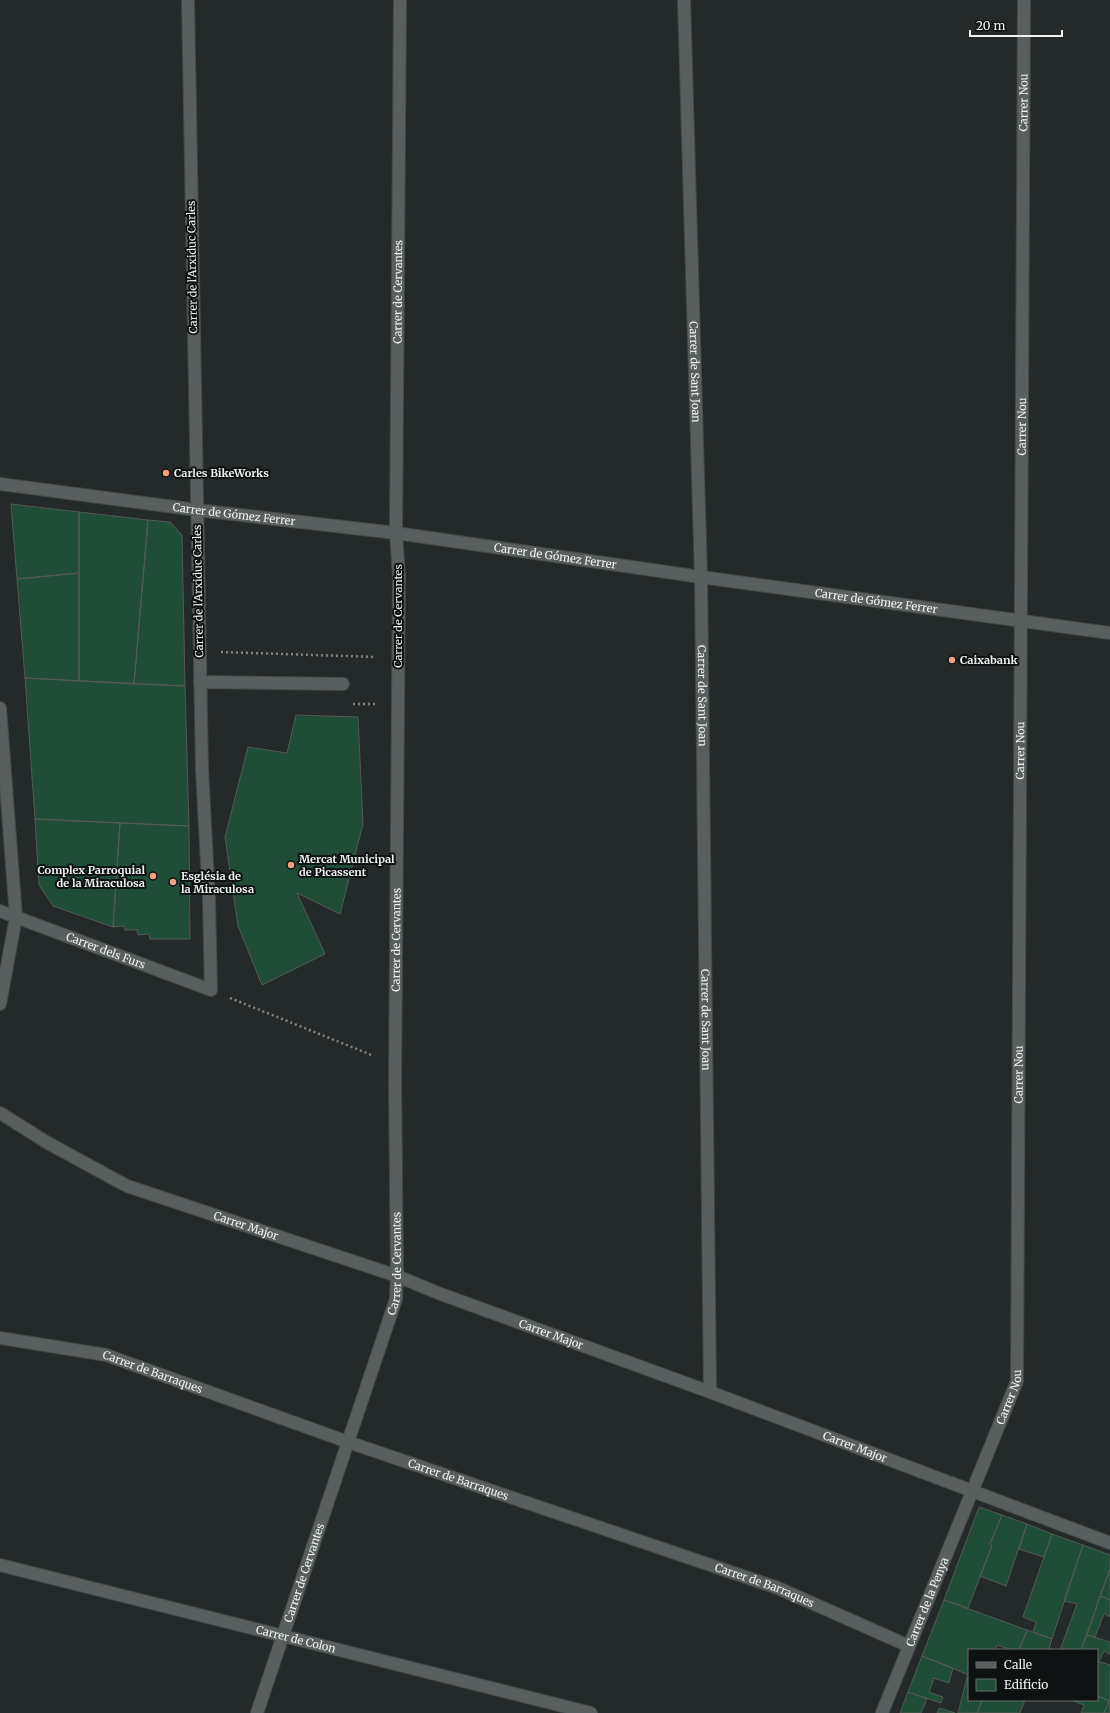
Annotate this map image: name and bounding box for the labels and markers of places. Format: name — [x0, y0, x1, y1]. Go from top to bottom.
place label: Carles BikeWorks — [174, 466, 269, 480]
marker: Carles BikeWorks — [161, 468, 171, 478]
place label: Caixabank — [960, 653, 1018, 667]
marker: Caixabank — [947, 655, 957, 665]
place label: Mercat Municipal de Picassent — [299, 852, 395, 879]
marker: Mercat Municipal de Picassent — [286, 860, 296, 870]
place label: Complex Parroquial de la Miraculosa — [37, 863, 145, 890]
place label: Església de la Miraculosa — [181, 869, 254, 896]
marker: Complex Parroquial de la Miraculosa — [148, 871, 158, 881]
marker: Església de la Miraculosa — [168, 877, 178, 887]

